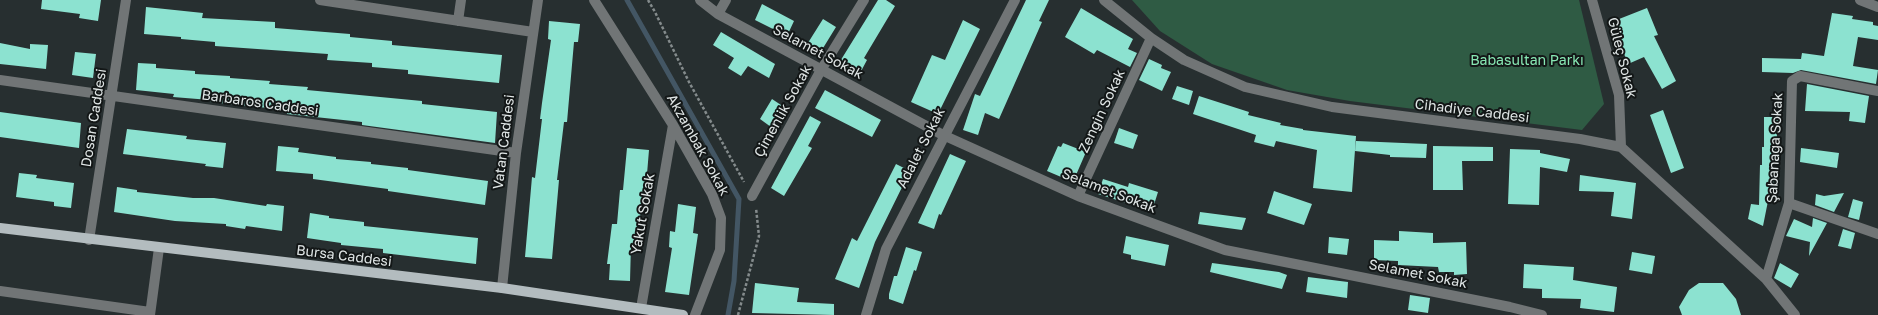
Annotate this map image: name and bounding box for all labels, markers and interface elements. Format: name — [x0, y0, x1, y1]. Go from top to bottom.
street label: Güleç Sokak — [1604, 16, 1640, 100]
street label: Selamet Sokak — [770, 21, 866, 83]
park label: Babasultan Parkı — [1470, 53, 1584, 69]
street label: Çimenlik Sokak — [751, 62, 815, 160]
street label: Zengin Sokak — [1075, 67, 1129, 155]
street label: Dosan Caddesi — [78, 68, 110, 168]
street label: Barbaros Caddesi — [200, 86, 320, 120]
street label: Akzambak Sokak — [663, 91, 733, 199]
street label: Şabanağa Sokak — [1764, 92, 1786, 204]
street label: Vatan Caddesi — [490, 93, 518, 191]
street label: Cihadiye Caddesi — [1414, 96, 1530, 126]
street label: Adalet Sokak — [893, 105, 949, 191]
street label: Selamet Sokak — [1059, 165, 1159, 217]
street label: Yakut Sokak — [628, 172, 658, 256]
street label: Bursa Caddesi — [295, 242, 393, 270]
street label: Selamet Sokak — [1367, 256, 1469, 292]

